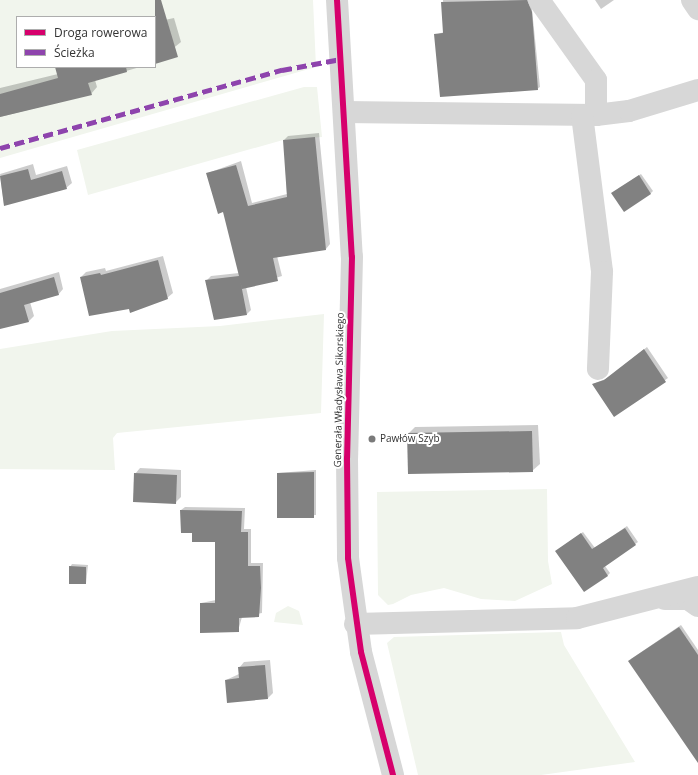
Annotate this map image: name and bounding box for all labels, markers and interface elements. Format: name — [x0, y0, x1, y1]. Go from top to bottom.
legend — [16, 16, 156, 68]
text: Droga rowerowa — [54, 24, 147, 41]
text: Ścieżka — [54, 44, 95, 61]
street label: Generała Władysława Sikorskiego — [332, 312, 346, 468]
place label: Pawłów Szyb — [380, 433, 440, 445]
marker: Pawłów Szyb — [367, 434, 377, 444]

